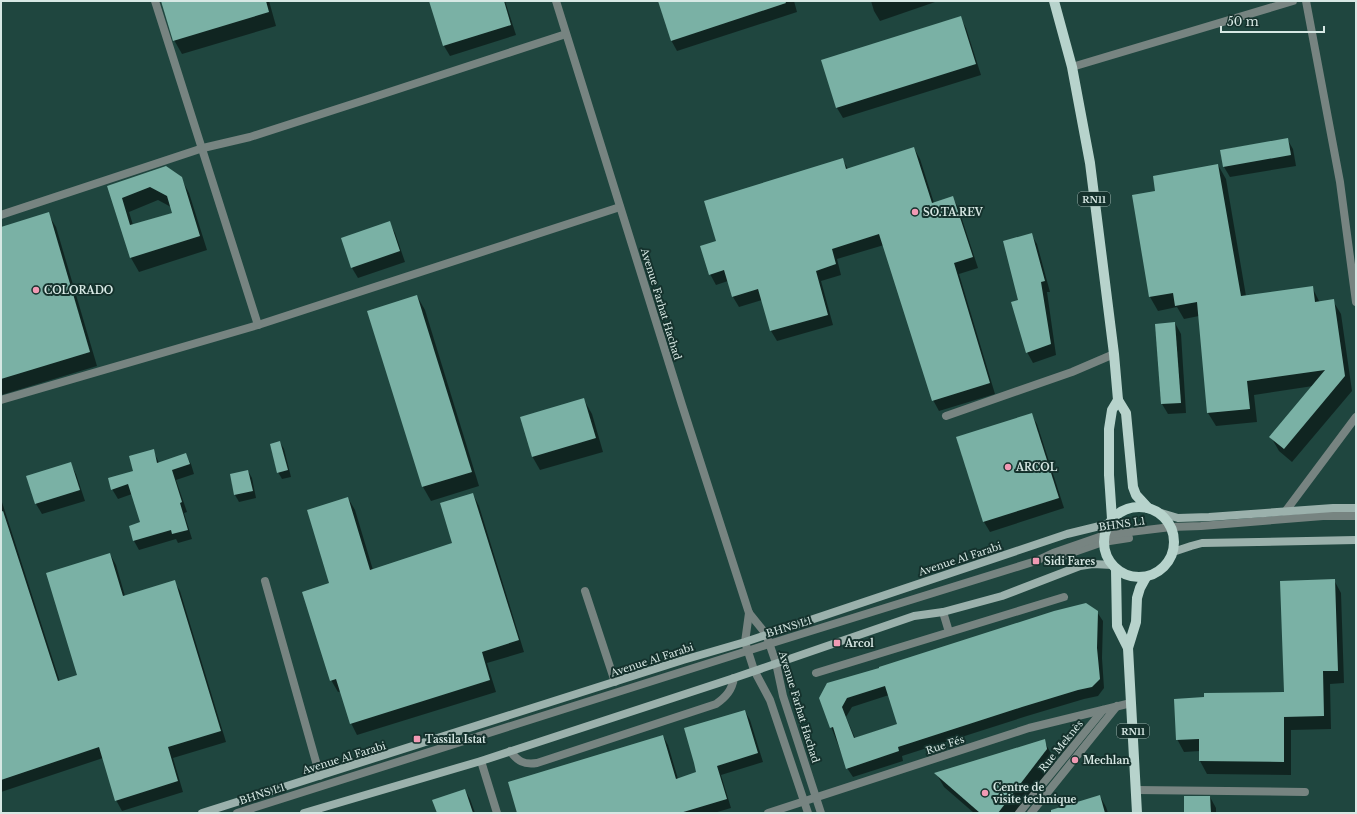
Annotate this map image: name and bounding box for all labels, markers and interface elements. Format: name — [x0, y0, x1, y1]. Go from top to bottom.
scale bar — [1221, 8, 1324, 34]
text: 50 m — [1227, 14, 1259, 29]
road number: RN11 — [1078, 192, 1110, 206]
place label: SO.TA.REV — [923, 206, 984, 219]
marker: SO.TA.REV — [910, 207, 920, 217]
street label: Avenue Farhat Hachad — [638, 246, 684, 362]
place label: COLORADO — [44, 284, 113, 297]
marker: COLORADO — [31, 285, 41, 295]
place label: ARCOL — [1015, 461, 1058, 474]
marker: ARCOL — [1003, 462, 1013, 472]
street label: BHNS L1 — [1098, 514, 1146, 534]
street label: Avenue Al Farabi — [916, 539, 1004, 579]
place label: Sidi Fares — [1044, 555, 1096, 568]
marker: Sidi Fares — [1031, 556, 1041, 566]
street label: BHNS L1 — [765, 614, 813, 640]
place label: Arcol — [844, 637, 874, 650]
marker: Arcol — [832, 638, 842, 648]
street label: Avenue Al Farabi — [608, 640, 696, 680]
street label: Avenue Farhat Hachad — [776, 649, 822, 765]
street label: Rue Meknès — [1036, 717, 1086, 775]
road number: RN11 — [1117, 724, 1149, 738]
place label: Tassila Istat — [425, 733, 486, 746]
street label: Rue Fés — [924, 733, 966, 757]
marker: Tassila Istat — [412, 734, 422, 744]
street label: Avenue Al Farabi — [300, 739, 388, 777]
place label: Mechlan — [1083, 754, 1130, 767]
marker: Mechlan — [1070, 755, 1080, 765]
street label: BHNS L1 — [238, 781, 286, 807]
place label: Centre de visite technique — [993, 781, 1077, 806]
marker: Centre de visite technique — [980, 788, 990, 798]

